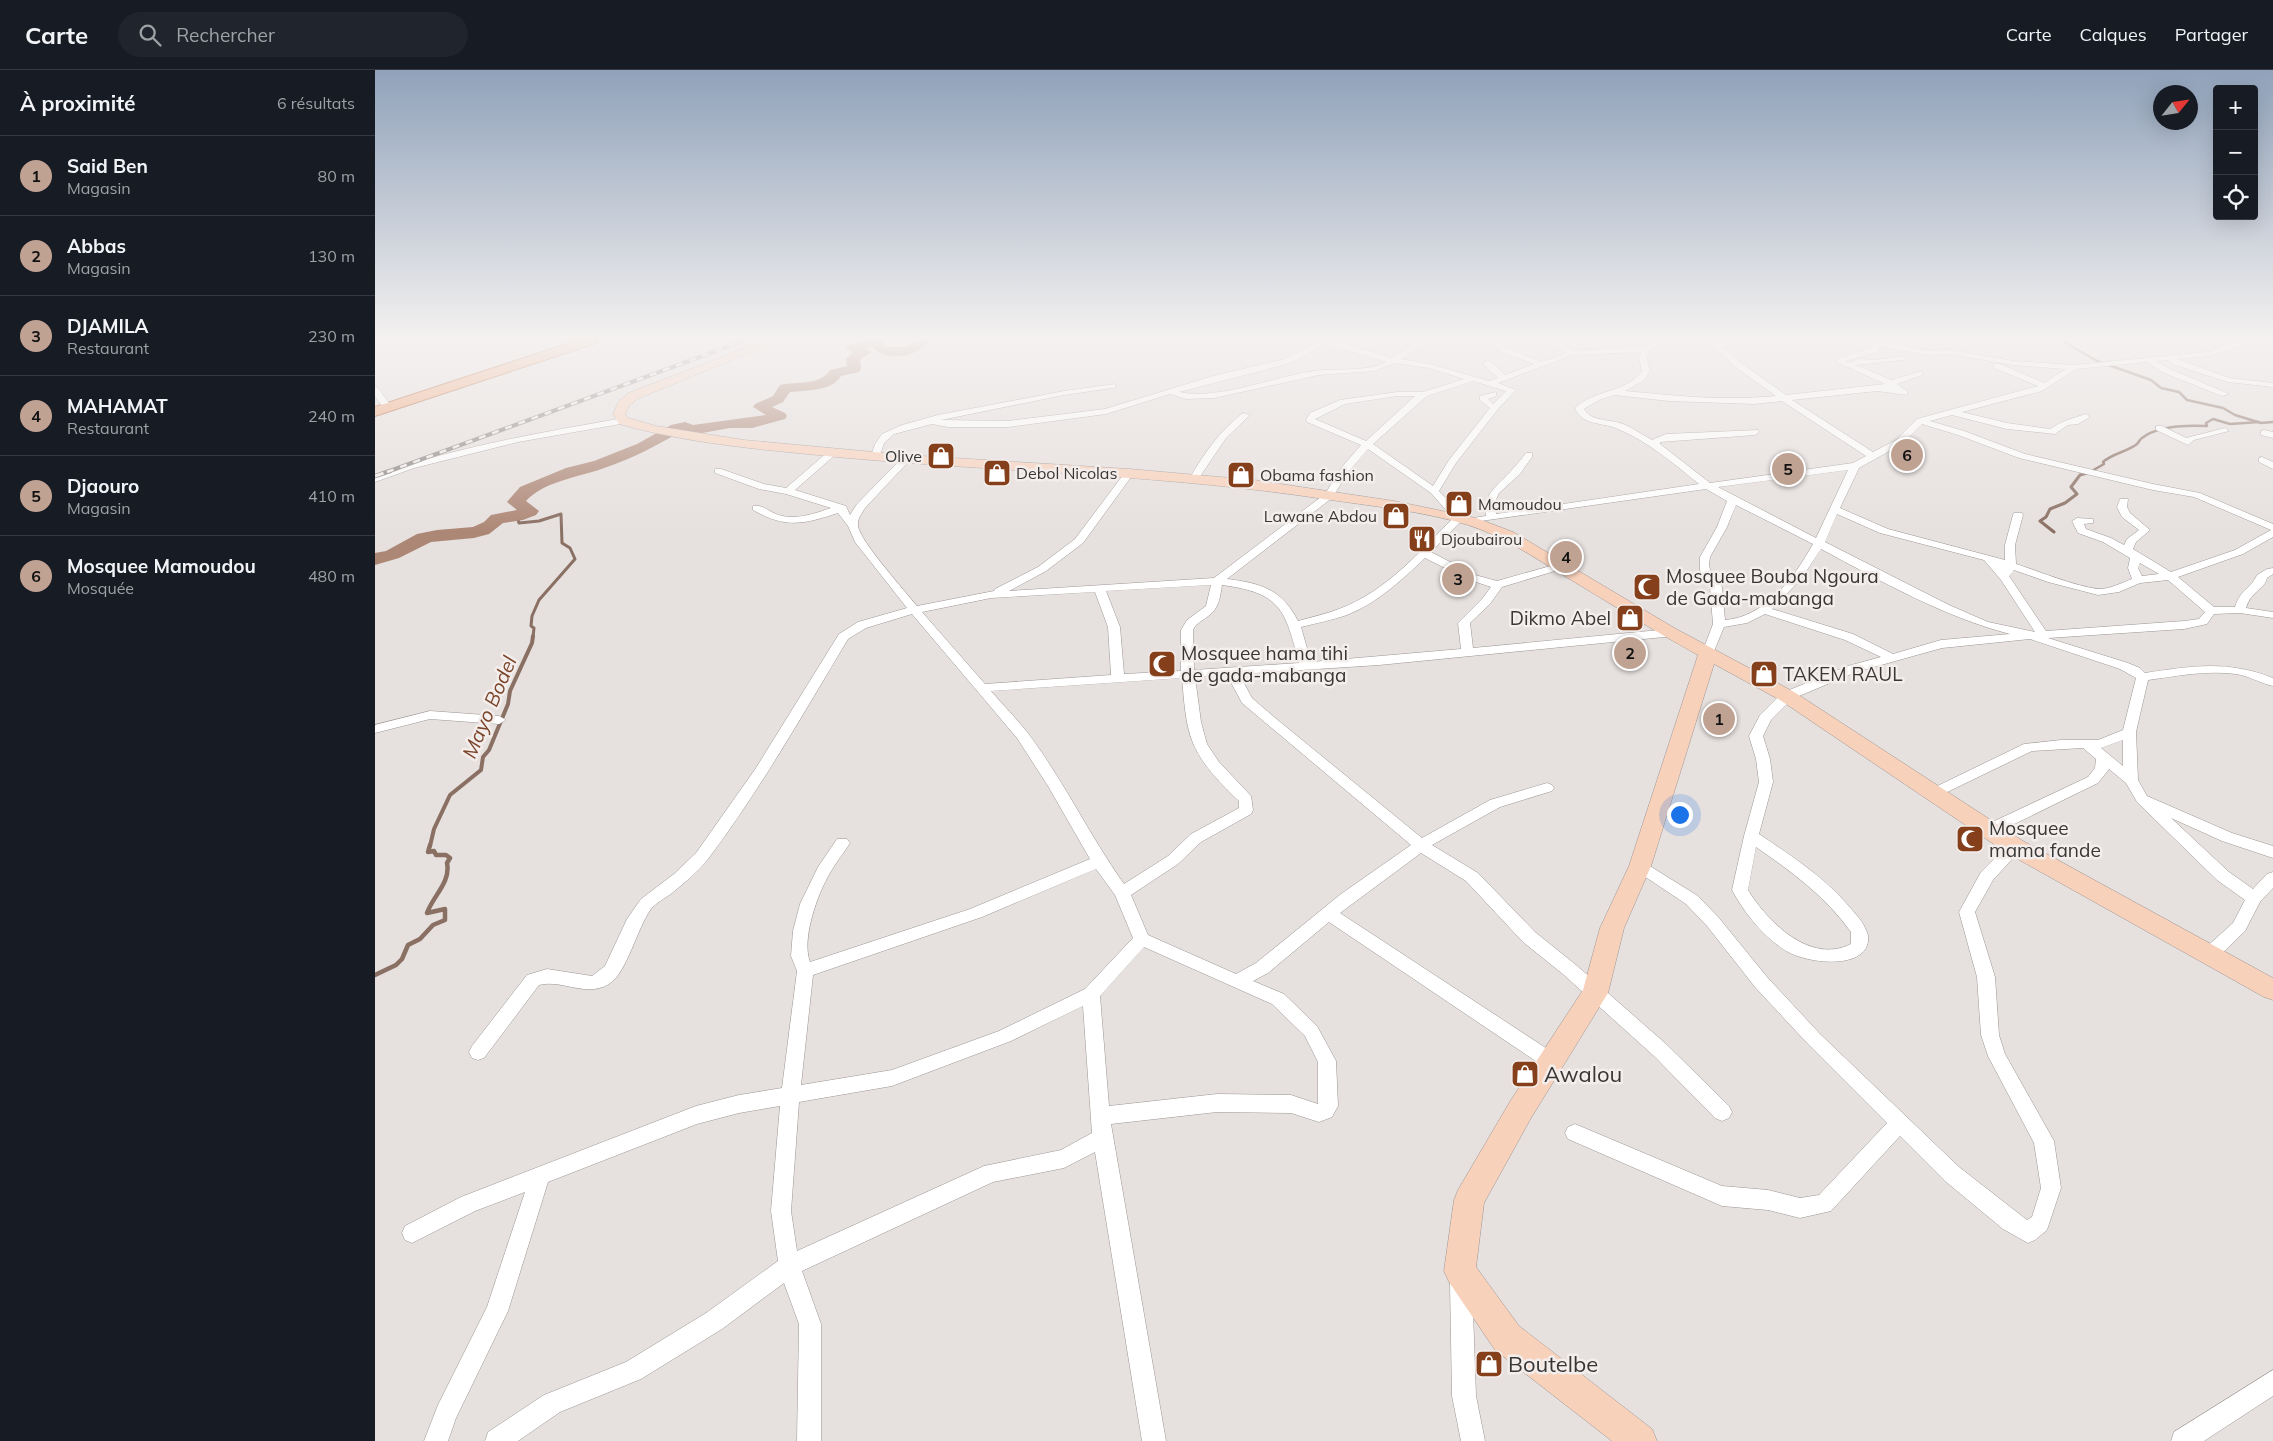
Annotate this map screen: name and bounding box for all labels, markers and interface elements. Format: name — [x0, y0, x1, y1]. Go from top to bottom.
search box — [118, 12, 468, 57]
text: Carte — [25, 20, 88, 50]
icon: search — [136, 21, 164, 49]
text: Rechercher — [176, 23, 275, 47]
text: Carte — [2006, 23, 2052, 46]
text: Calques — [2080, 23, 2147, 46]
text: Partager — [2175, 23, 2248, 46]
north arrow — [2153, 85, 2198, 130]
map controls — [2213, 85, 2258, 220]
button: + — [2213, 85, 2258, 130]
text: À proximité — [20, 90, 136, 116]
text: 6 résultats — [277, 93, 355, 113]
button: − — [2213, 130, 2258, 175]
text: Said Ben — [67, 154, 148, 178]
text: 1 — [31, 166, 41, 186]
text: 80 m — [318, 166, 355, 186]
button: locate — [2213, 175, 2258, 220]
text: Magasin — [67, 178, 131, 198]
text: Abbas — [67, 234, 126, 258]
text: 2 — [31, 246, 41, 266]
text: 130 m — [308, 246, 355, 266]
text: Magasin — [67, 258, 131, 278]
text: DJAMILA — [67, 314, 149, 338]
text: 3 — [31, 326, 41, 346]
text: 230 m — [308, 326, 355, 346]
text: Restaurant — [67, 338, 149, 358]
text: MAHAMAT — [67, 394, 168, 418]
text: 4 — [31, 406, 41, 426]
text: 240 m — [308, 406, 355, 426]
text: Restaurant — [67, 418, 149, 438]
pin: 6 — [1891, 436, 1923, 474]
shop icon: Olive — [926, 441, 956, 471]
place label: Olive — [885, 446, 922, 466]
pin: 5 — [1772, 450, 1804, 488]
shop icon: Debol Nicolas — [982, 458, 1012, 488]
shop icon: Obama fashion — [1226, 460, 1256, 490]
place label: Debol Nicolas — [1016, 463, 1117, 483]
place label: Obama fashion — [1260, 465, 1374, 485]
text: Djaouro — [67, 474, 139, 498]
text: 5 — [31, 486, 41, 506]
text: 410 m — [308, 486, 355, 506]
shop icon: Mamoudou — [1444, 489, 1474, 519]
place label: Mamoudou — [1478, 494, 1562, 514]
text: Magasin — [67, 498, 131, 518]
shop icon: Lawane Abdou — [1381, 501, 1411, 531]
place label: Lawane Abdou — [1264, 506, 1377, 526]
restaurant icon: Djoubairou — [1407, 524, 1437, 554]
place label: Djoubairou — [1441, 529, 1522, 549]
pin: 4 — [1550, 538, 1582, 576]
text: Mosquee Mamoudou — [67, 554, 256, 578]
pin: 3 — [1442, 560, 1474, 598]
place label: Mosquee Bouba Ngoura de Gada-mabanga — [1666, 564, 1879, 610]
text: 6 — [31, 566, 41, 586]
text: 480 m — [308, 566, 355, 586]
mosque icon: Mosquee Bouba Ngoura de Gada-mabanga — [1632, 572, 1662, 602]
text: Mosquée — [67, 578, 134, 598]
shop icon: Dikmo Abel — [1615, 603, 1645, 633]
place label: Dikmo Abel — [1510, 606, 1611, 630]
pin: 2 — [1614, 634, 1646, 672]
place label: Mosquee hama tihi de gada-mabanga — [1181, 641, 1348, 687]
mosque icon: Mosquee hama tihi de gada-mabanga — [1147, 649, 1177, 679]
water label: Mayo Bodel — [456, 652, 522, 762]
shop icon: TAKEM RAUL — [1749, 659, 1779, 689]
place label: TAKEM RAUL — [1783, 662, 1903, 686]
pin: 1 — [1703, 700, 1735, 738]
your location — [1667, 802, 1693, 828]
place label: Mosquee mama fande — [1989, 816, 2101, 862]
mosque icon: Mosquee mama fande — [1955, 824, 1985, 854]
shop icon: Awalou — [1510, 1059, 1540, 1089]
place label: Awalou — [1544, 1060, 1622, 1088]
shop icon: Boutelbe — [1474, 1349, 1504, 1379]
place label: Boutelbe — [1508, 1350, 1598, 1378]

